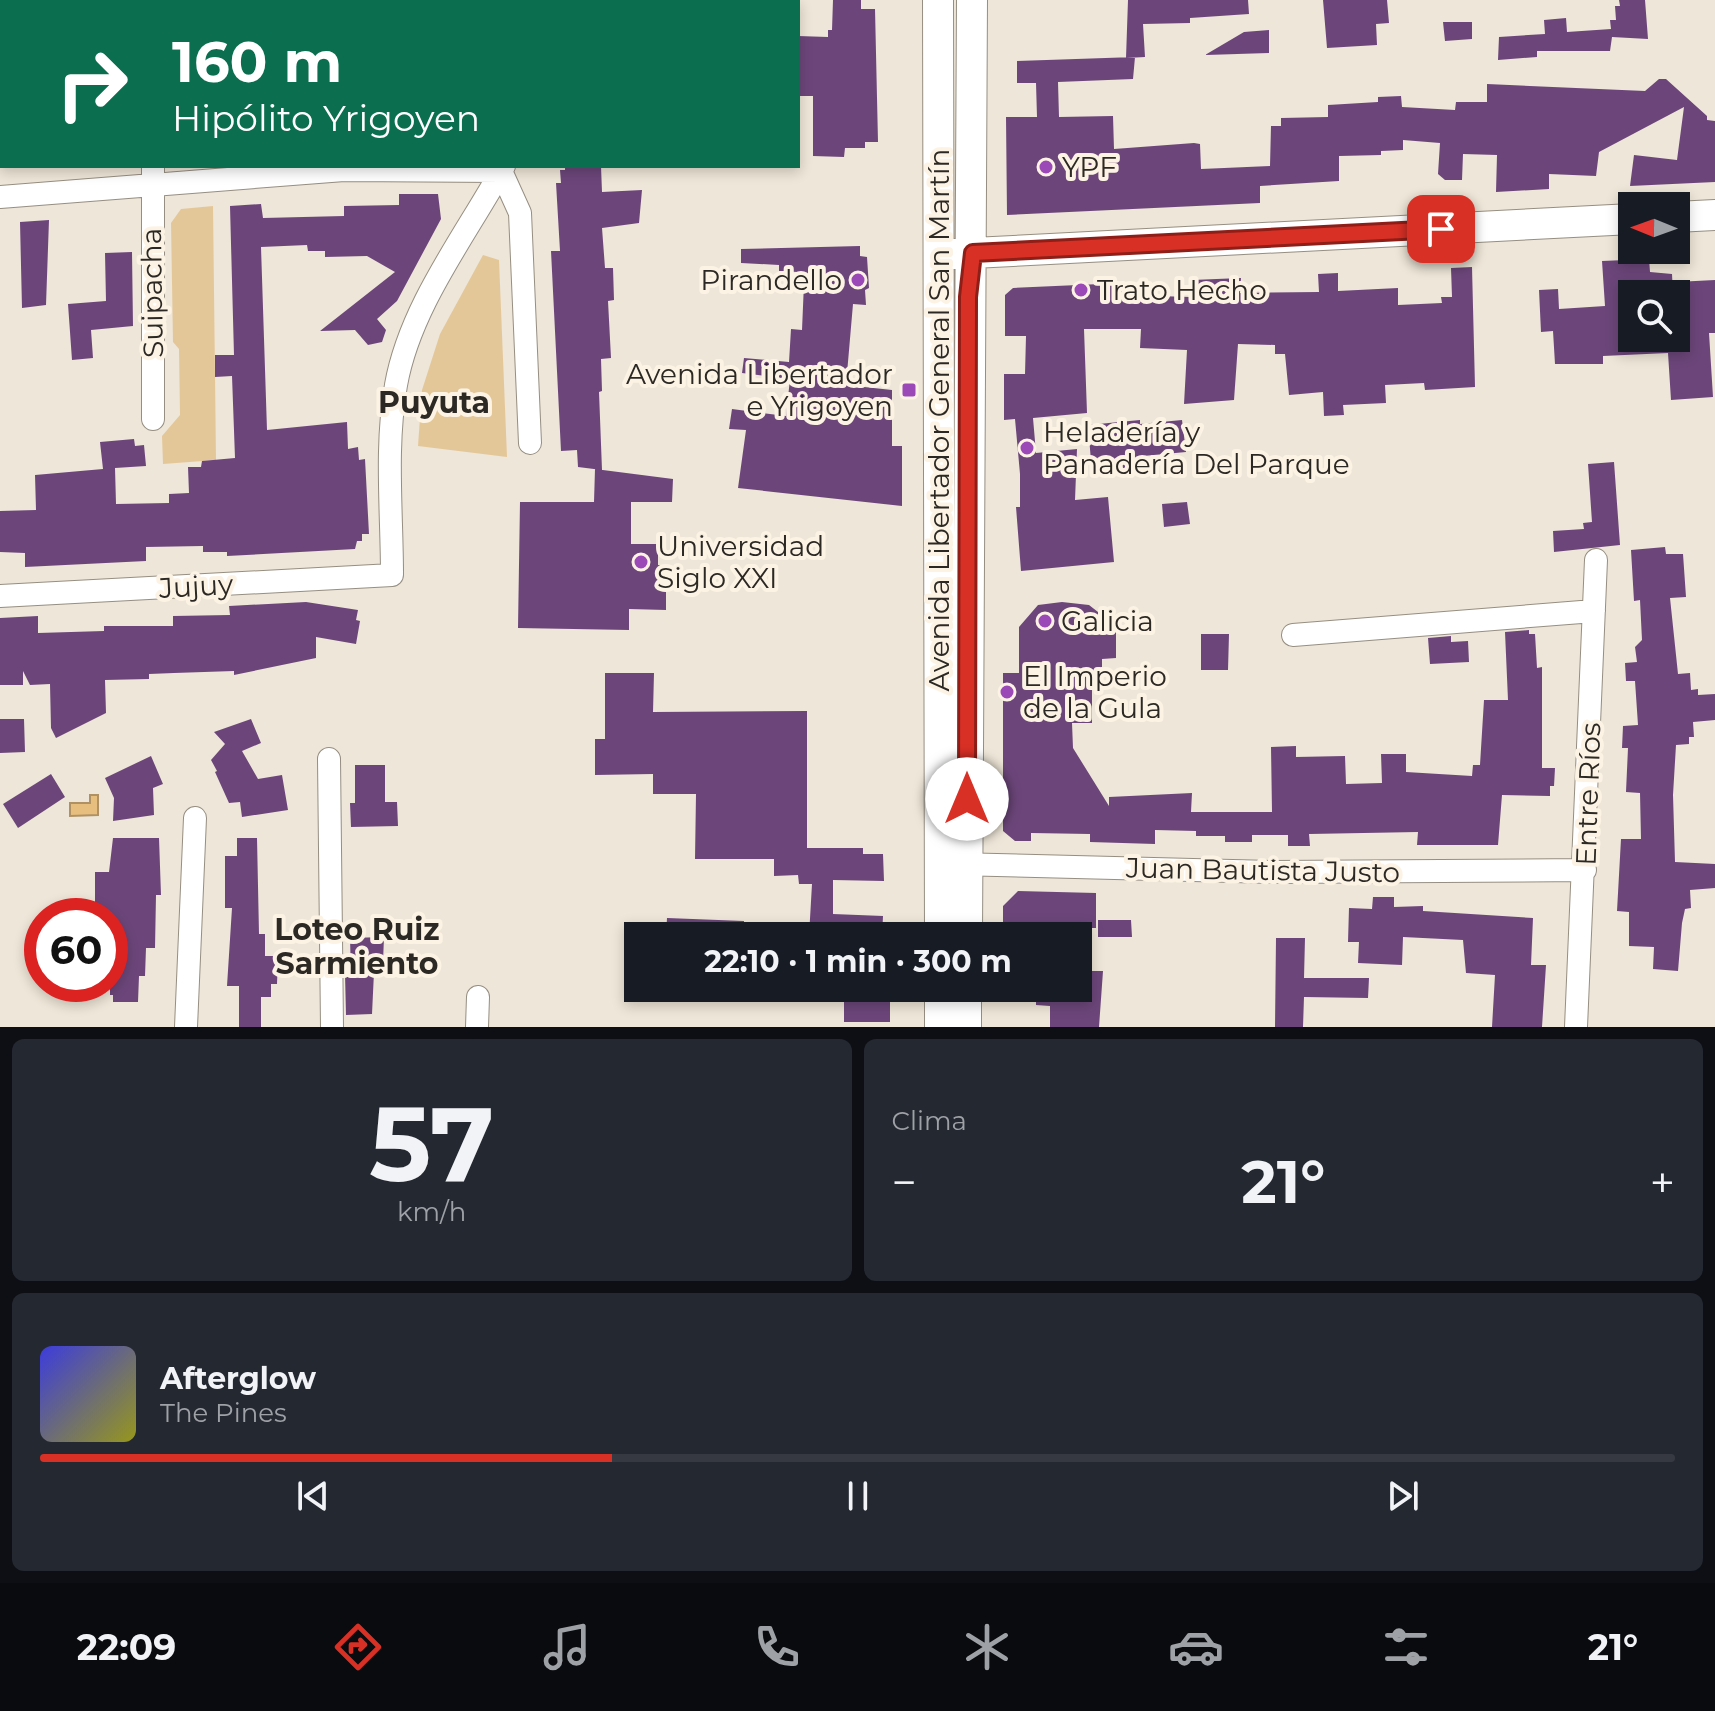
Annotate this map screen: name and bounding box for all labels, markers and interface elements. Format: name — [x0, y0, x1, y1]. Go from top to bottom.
text: 160 m — [172, 28, 342, 96]
icon: right — [40, 32, 144, 136]
text: Hipólito Yrigoyen — [172, 96, 480, 140]
street label: Avenida Libertador General San Martín — [922, 149, 956, 691]
place label: YPF — [1062, 150, 1117, 184]
marker: YPF — [1037, 158, 1055, 176]
north arrow — [1618, 192, 1690, 264]
map controls — [1618, 192, 1690, 352]
pin — [1407, 195, 1475, 263]
icon: arrive — [1419, 207, 1463, 251]
street label: Suipacha — [134, 228, 170, 358]
place label: Pirandello — [700, 263, 842, 297]
marker: Pirandello — [849, 271, 867, 289]
place label: Trato Hecho — [1097, 273, 1267, 307]
button: search — [1618, 280, 1690, 352]
marker: Trato Hecho — [1072, 281, 1090, 299]
place label: Avenida Libertador e Yrigoyen — [626, 357, 893, 423]
marker: Avenida Libertador e Yrigoyen — [900, 381, 918, 399]
district label: Puyuta — [378, 384, 490, 421]
place label: Heladería y Panadería Del Parque — [1043, 415, 1350, 481]
marker: Heladería y Panadería Del Parque — [1018, 439, 1036, 457]
place label: Universidad Siglo XXI — [657, 529, 824, 595]
marker: Universidad Siglo XXI — [632, 553, 650, 571]
street label: Jujuy — [157, 567, 235, 605]
place label: Galicia — [1061, 604, 1154, 638]
marker: Galicia — [1036, 612, 1054, 630]
place label: El Imperio de la Gula — [1023, 659, 1167, 725]
marker: El Imperio de la Gula — [998, 683, 1016, 701]
street label: Entre Ríos — [1569, 722, 1607, 866]
position arrow — [925, 757, 1009, 841]
street label: Juan Bautista Justo — [1125, 851, 1400, 889]
speed limit sign: 60 — [24, 898, 128, 1002]
district label: Loteo Ruiz Sarmiento — [274, 911, 440, 982]
text: 22:10 · 1 min · 300 m — [704, 943, 1012, 980]
text: 57 — [369, 1080, 494, 1207]
text: Clima — [892, 1105, 967, 1137]
text: 21° — [1241, 1145, 1325, 1218]
text: − — [892, 1155, 917, 1209]
text: + — [1650, 1155, 1675, 1209]
text: km/h — [397, 1196, 466, 1228]
text: Afterglow — [160, 1360, 316, 1397]
text: The Pines — [160, 1397, 287, 1429]
icon: previous — [291, 1474, 335, 1518]
icon: pause — [836, 1474, 880, 1518]
icon: next — [1381, 1474, 1425, 1518]
icon: directions — [330, 1619, 386, 1675]
icon: music — [539, 1619, 595, 1675]
icon: phone — [749, 1619, 805, 1675]
icon: climate — [959, 1619, 1015, 1675]
icon: car — [1168, 1619, 1224, 1675]
icon: filters — [1378, 1619, 1434, 1675]
text: 22:09 — [77, 1625, 176, 1669]
text: 21° — [1588, 1625, 1638, 1669]

